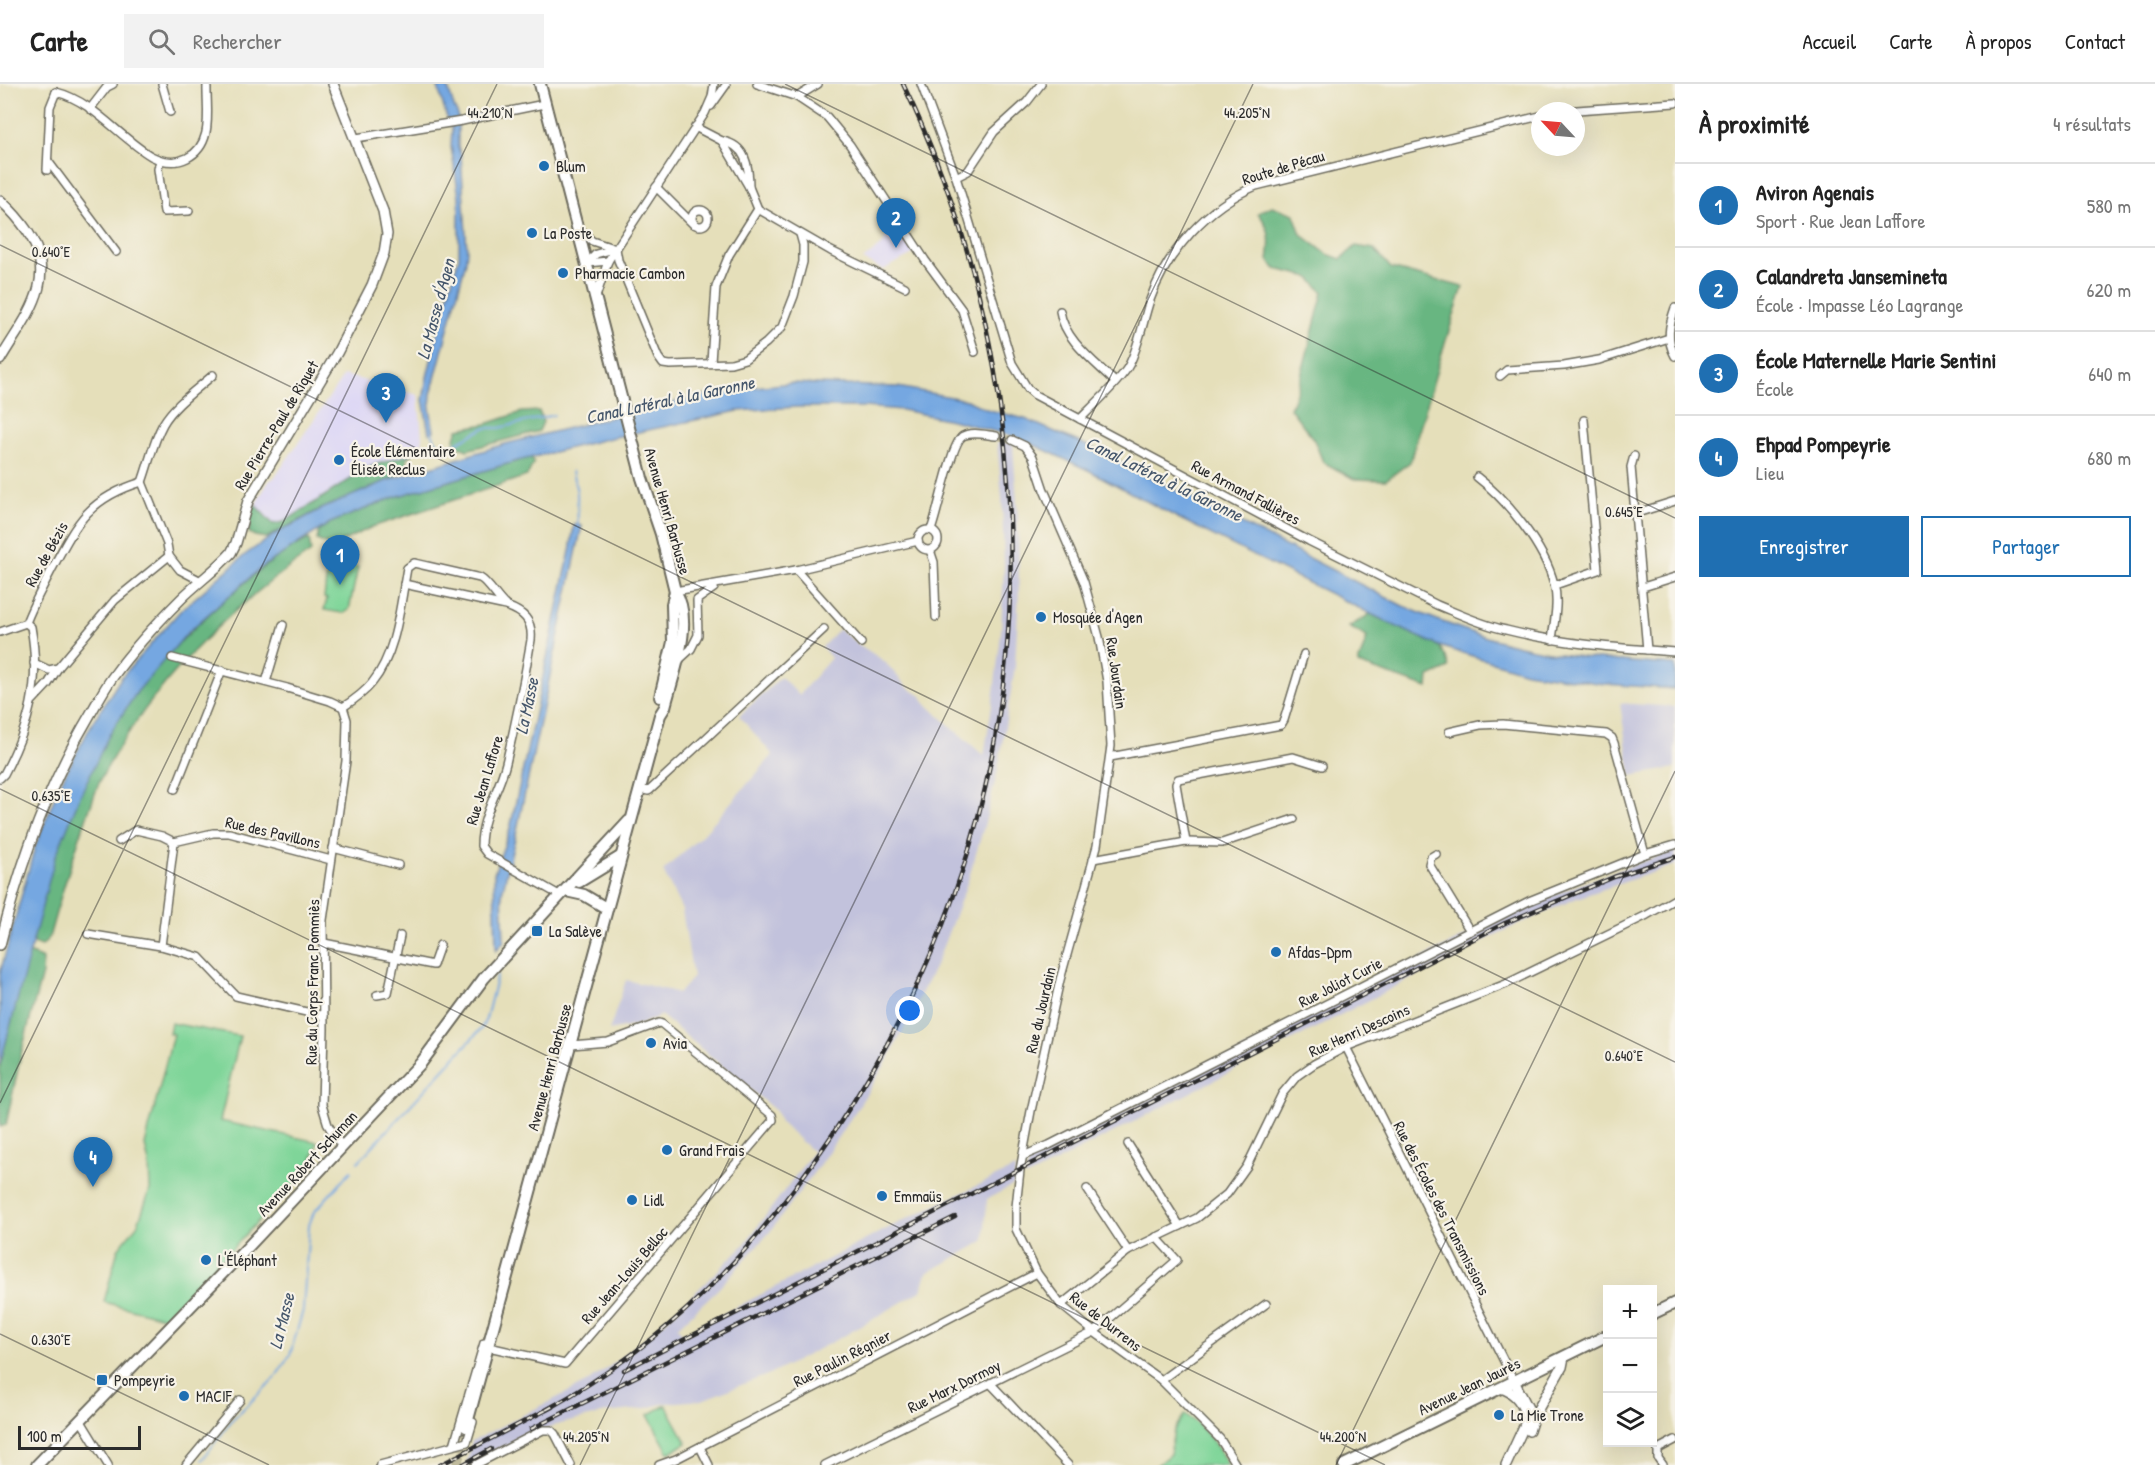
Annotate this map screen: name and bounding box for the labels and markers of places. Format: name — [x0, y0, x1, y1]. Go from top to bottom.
place label: Blum — [556, 155, 586, 177]
marker: Blum — [537, 159, 551, 173]
pin: 2 — [876, 198, 916, 248]
place label: La Poste — [544, 222, 593, 244]
marker: La Poste — [525, 226, 539, 240]
place label: Pharmacie Cambon — [575, 262, 685, 284]
marker: Pharmacie Cambon — [556, 266, 570, 280]
pin: 3 — [366, 374, 406, 423]
place label: École Élémentaire Élisée Reclus — [351, 440, 456, 480]
marker: École Élémentaire Élisée Reclus — [332, 453, 346, 467]
pin: 1 — [320, 536, 360, 585]
place label: Mosquée d'Agen — [1053, 606, 1143, 628]
marker: Mosquée d'Agen — [1034, 610, 1048, 624]
place label: La Salève — [549, 920, 603, 942]
marker: La Salève — [530, 924, 544, 938]
place label: Afdas-Dpm — [1288, 941, 1352, 963]
marker: Afdas-Dpm — [1269, 945, 1283, 959]
place label: Avia — [663, 1032, 687, 1054]
marker: Avia — [644, 1036, 658, 1050]
pin: 4 — [74, 1138, 112, 1187]
place label: Grand Frais — [679, 1139, 744, 1161]
marker: Grand Frais — [660, 1143, 674, 1157]
place label: Emmaüs — [894, 1185, 942, 1207]
place label: Lidl — [644, 1189, 665, 1211]
marker: Emmaüs — [875, 1189, 889, 1203]
marker: Lidl — [625, 1193, 639, 1207]
place label: L'Éléphant — [218, 1249, 277, 1271]
marker: L'Éléphant — [199, 1253, 213, 1267]
place label: Pompeyrie — [114, 1369, 176, 1391]
marker: Pompeyrie — [95, 1373, 109, 1387]
place label: MACIF — [196, 1385, 233, 1407]
marker: MACIF — [177, 1389, 191, 1403]
place label: La Mie Trone — [1511, 1404, 1584, 1426]
marker: La Mie Trone — [1492, 1408, 1506, 1422]

